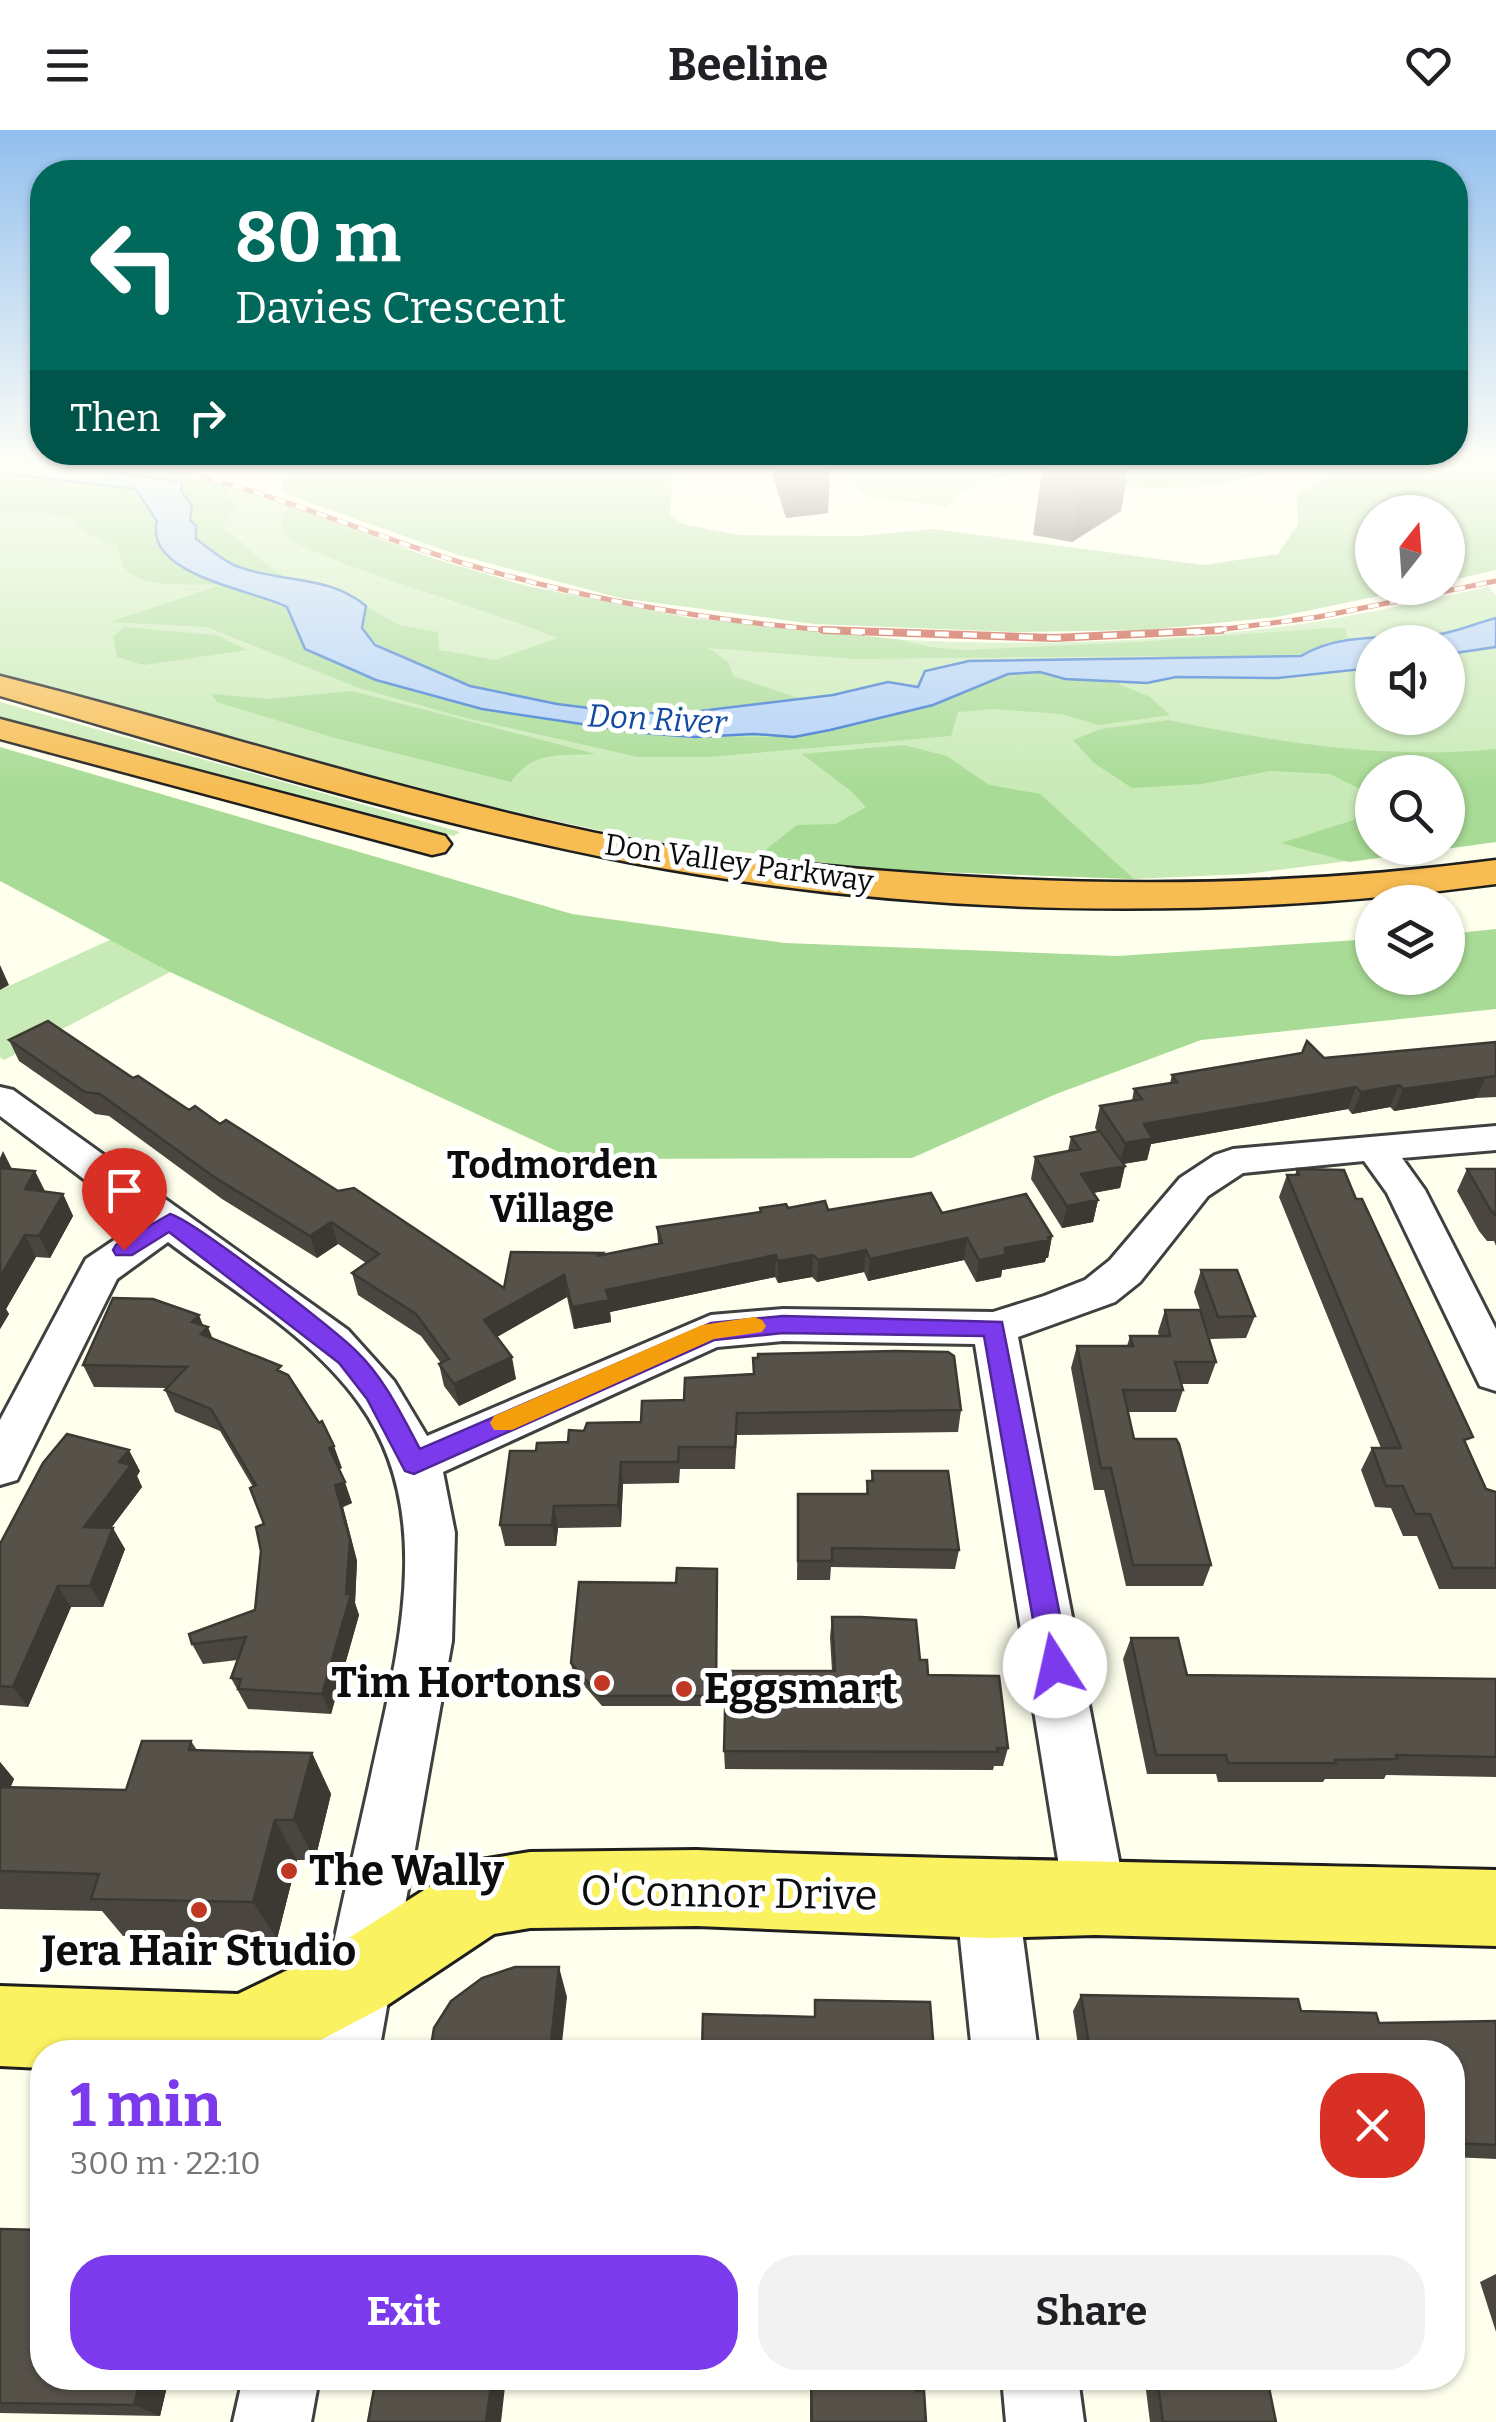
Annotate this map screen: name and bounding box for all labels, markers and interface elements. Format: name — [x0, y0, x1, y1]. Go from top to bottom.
icon: menu — [40, 38, 95, 93]
text: Beeline — [668, 38, 828, 92]
icon: heart — [1401, 38, 1456, 93]
text: 80 m — [235, 196, 401, 280]
icon: left — [70, 200, 200, 330]
text: Davies Crescent — [235, 281, 566, 335]
icon: right — [180, 390, 235, 445]
text: Then — [70, 395, 160, 441]
north arrow — [1355, 495, 1465, 605]
map controls — [1355, 495, 1465, 995]
button: sound — [1355, 625, 1465, 735]
water label: Don River — [587, 696, 729, 742]
button: search — [1355, 755, 1465, 865]
street label: Don Valley Parkway — [602, 826, 876, 900]
button: layers — [1355, 885, 1465, 995]
district label: Todmorden Village — [447, 1142, 658, 1232]
pin — [82, 1148, 167, 1251]
icon: arrive — [97, 1163, 152, 1218]
position arrow — [1003, 1614, 1107, 1718]
place label: Tim Hortons — [331, 1658, 582, 1708]
place label: Eggsmart — [704, 1664, 898, 1714]
marker: Tim Hortons — [591, 1672, 613, 1694]
marker: Eggsmart — [673, 1678, 695, 1700]
place label: The Wally — [309, 1846, 505, 1896]
marker: The Wally — [278, 1860, 300, 1882]
street label: O'Connor Drive — [580, 1865, 878, 1921]
marker: Jera Hair Studio — [188, 1899, 210, 1921]
place label: Jera Hair Studio — [40, 1926, 356, 1976]
text: 1 min — [70, 2070, 222, 2142]
button: close — [1320, 2073, 1425, 2178]
text: 300 m · 22:10 — [70, 2144, 261, 2182]
button: Exit — [70, 2255, 738, 2370]
button: Share — [758, 2255, 1425, 2370]

